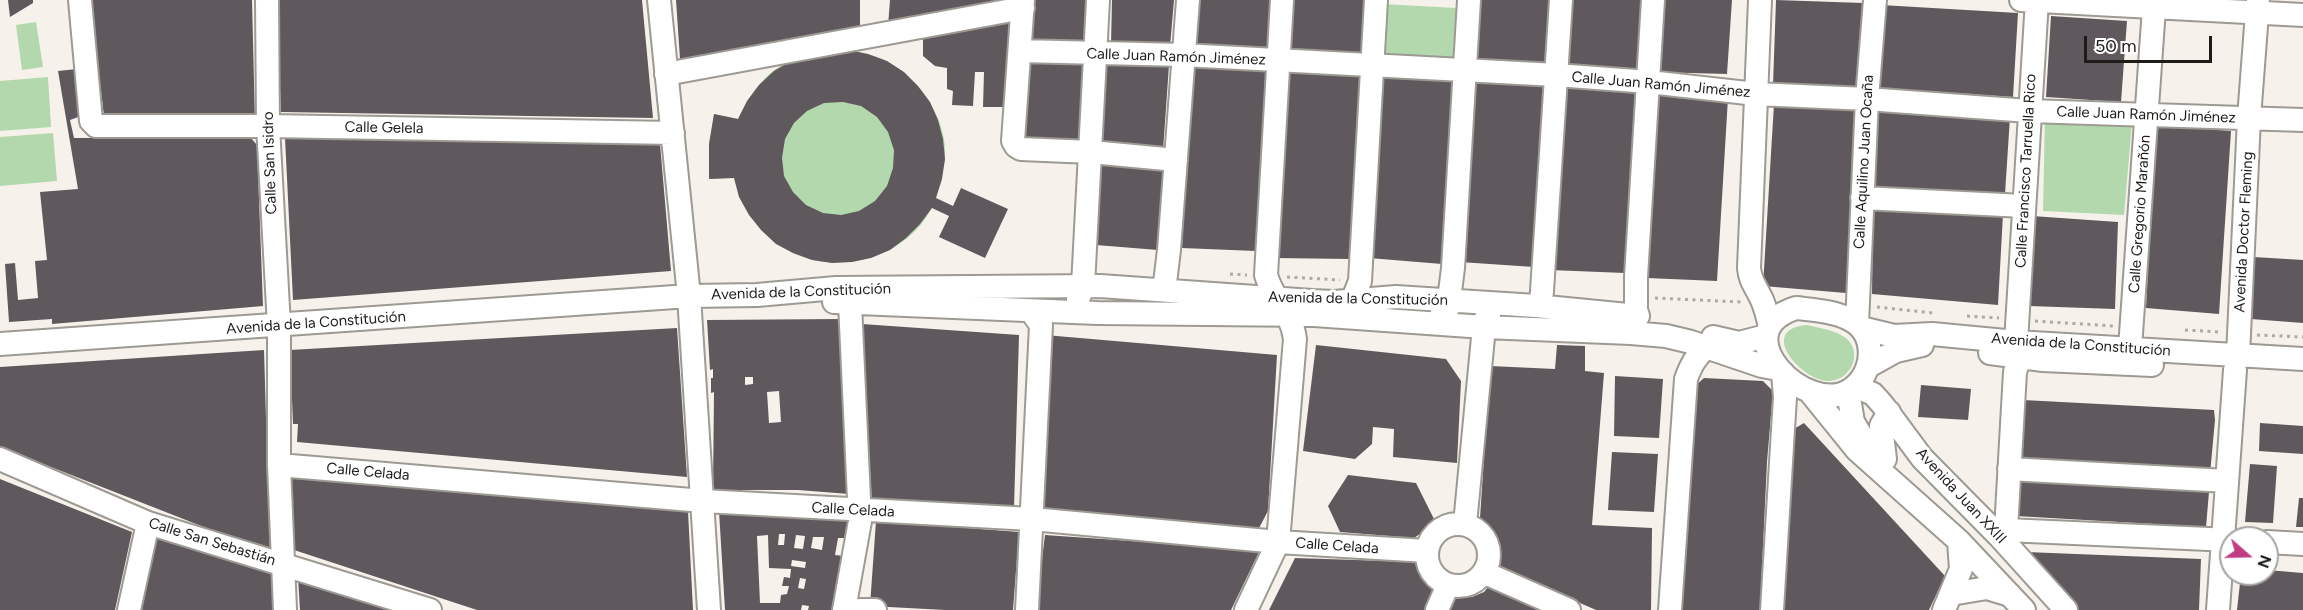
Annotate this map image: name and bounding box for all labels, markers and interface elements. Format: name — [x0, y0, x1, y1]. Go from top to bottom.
scale bar — [2087, 24, 2214, 62]
text: 50 m — [2095, 35, 2137, 57]
street label: Calle Juan Ramón Jiménez — [1086, 45, 1266, 69]
street label: Calle Juan Ramón Jiménez — [1571, 68, 1751, 102]
street label: Calle Francisco Tarruella Rico — [2012, 73, 2040, 269]
street label: Calle Aquilino Juan Ocaña — [1850, 74, 1878, 250]
street label: Calle Juan Ramón Jiménez — [2056, 103, 2236, 127]
street label: Calle San Isidro — [259, 111, 281, 215]
street label: Calle Gelela — [344, 118, 424, 138]
street label: Calle Gregorio Marañón — [2125, 134, 2155, 294]
street label: Avenida Doctor Fleming — [2231, 151, 2257, 313]
street label: Avenida de la Constitución — [711, 280, 891, 304]
street label: Avenida de la Constitución — [1268, 288, 1448, 310]
street label: Avenida de la Constitución — [226, 308, 406, 338]
street label: Avenida de la Constitución — [1991, 330, 2171, 360]
street label: Avenida Juan XXIII — [1912, 444, 2010, 548]
street label: Calle Celada — [326, 459, 410, 485]
street label: Calle Celada — [811, 499, 895, 521]
street label: Calle San Sebastián — [146, 514, 278, 570]
north arrow — [2219, 526, 2279, 586]
street label: Calle Celada — [1295, 534, 1379, 558]
text: N — [2253, 553, 2276, 571]

